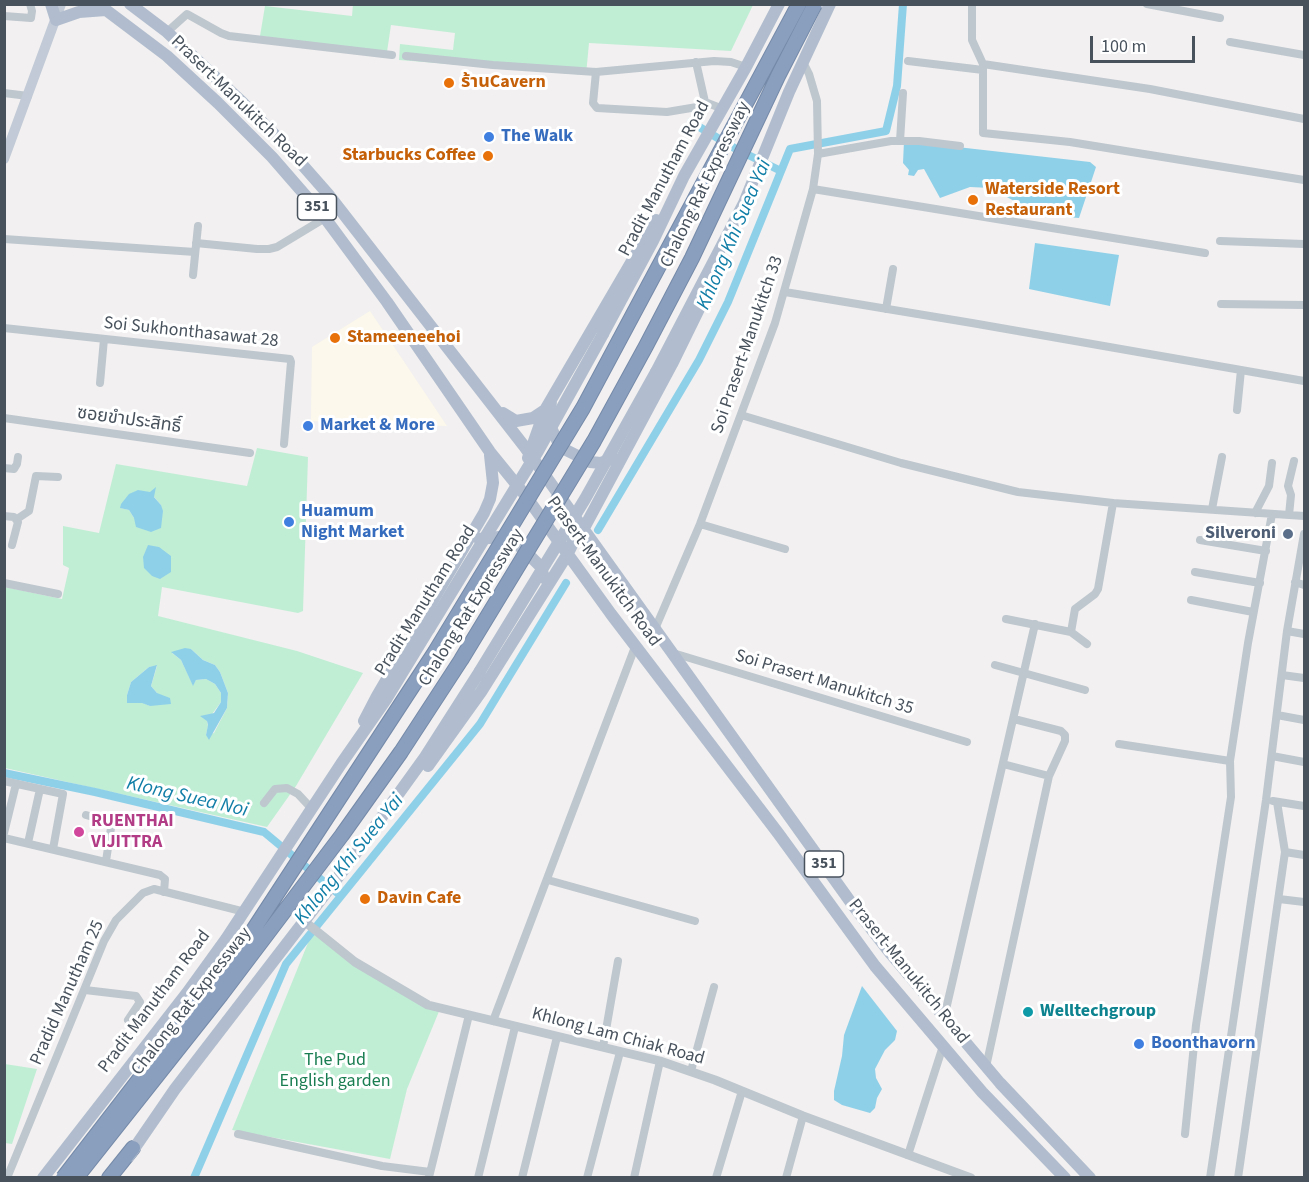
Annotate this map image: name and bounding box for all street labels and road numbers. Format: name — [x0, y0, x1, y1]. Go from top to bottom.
street label: Prasert-Manukitch Road — [166, 32, 310, 172]
street label: Pradit Manutham Road — [615, 98, 715, 260]
street label: Chalong Rat Expressway — [656, 98, 756, 272]
road number: 351 — [298, 194, 336, 220]
street label: Soi Prasert-Manukitch 33 — [707, 253, 789, 437]
street label: Soi Sukhonthasawat 28 — [102, 313, 280, 353]
street label: ซอยขำประสิทธิ์ — [76, 403, 182, 439]
street label: Prasert-Manukitch Road — [541, 493, 665, 651]
street label: Pradit Manutham Road — [371, 522, 481, 680]
street label: Chalong Rat Expressway — [415, 525, 529, 691]
street label: Soi Prasert Manukitch 35 — [732, 646, 916, 720]
road number: 351 — [804, 851, 844, 877]
street label: Prasert-Manukitch Road — [843, 895, 973, 1049]
street label: Pradid Manutham 25 — [26, 917, 110, 1069]
street label: Chalong Rat Expressway — [127, 924, 257, 1080]
street label: Pradit Manutham Road — [94, 926, 216, 1078]
street label: Khlong Lam Chiak Road — [529, 1004, 707, 1070]

